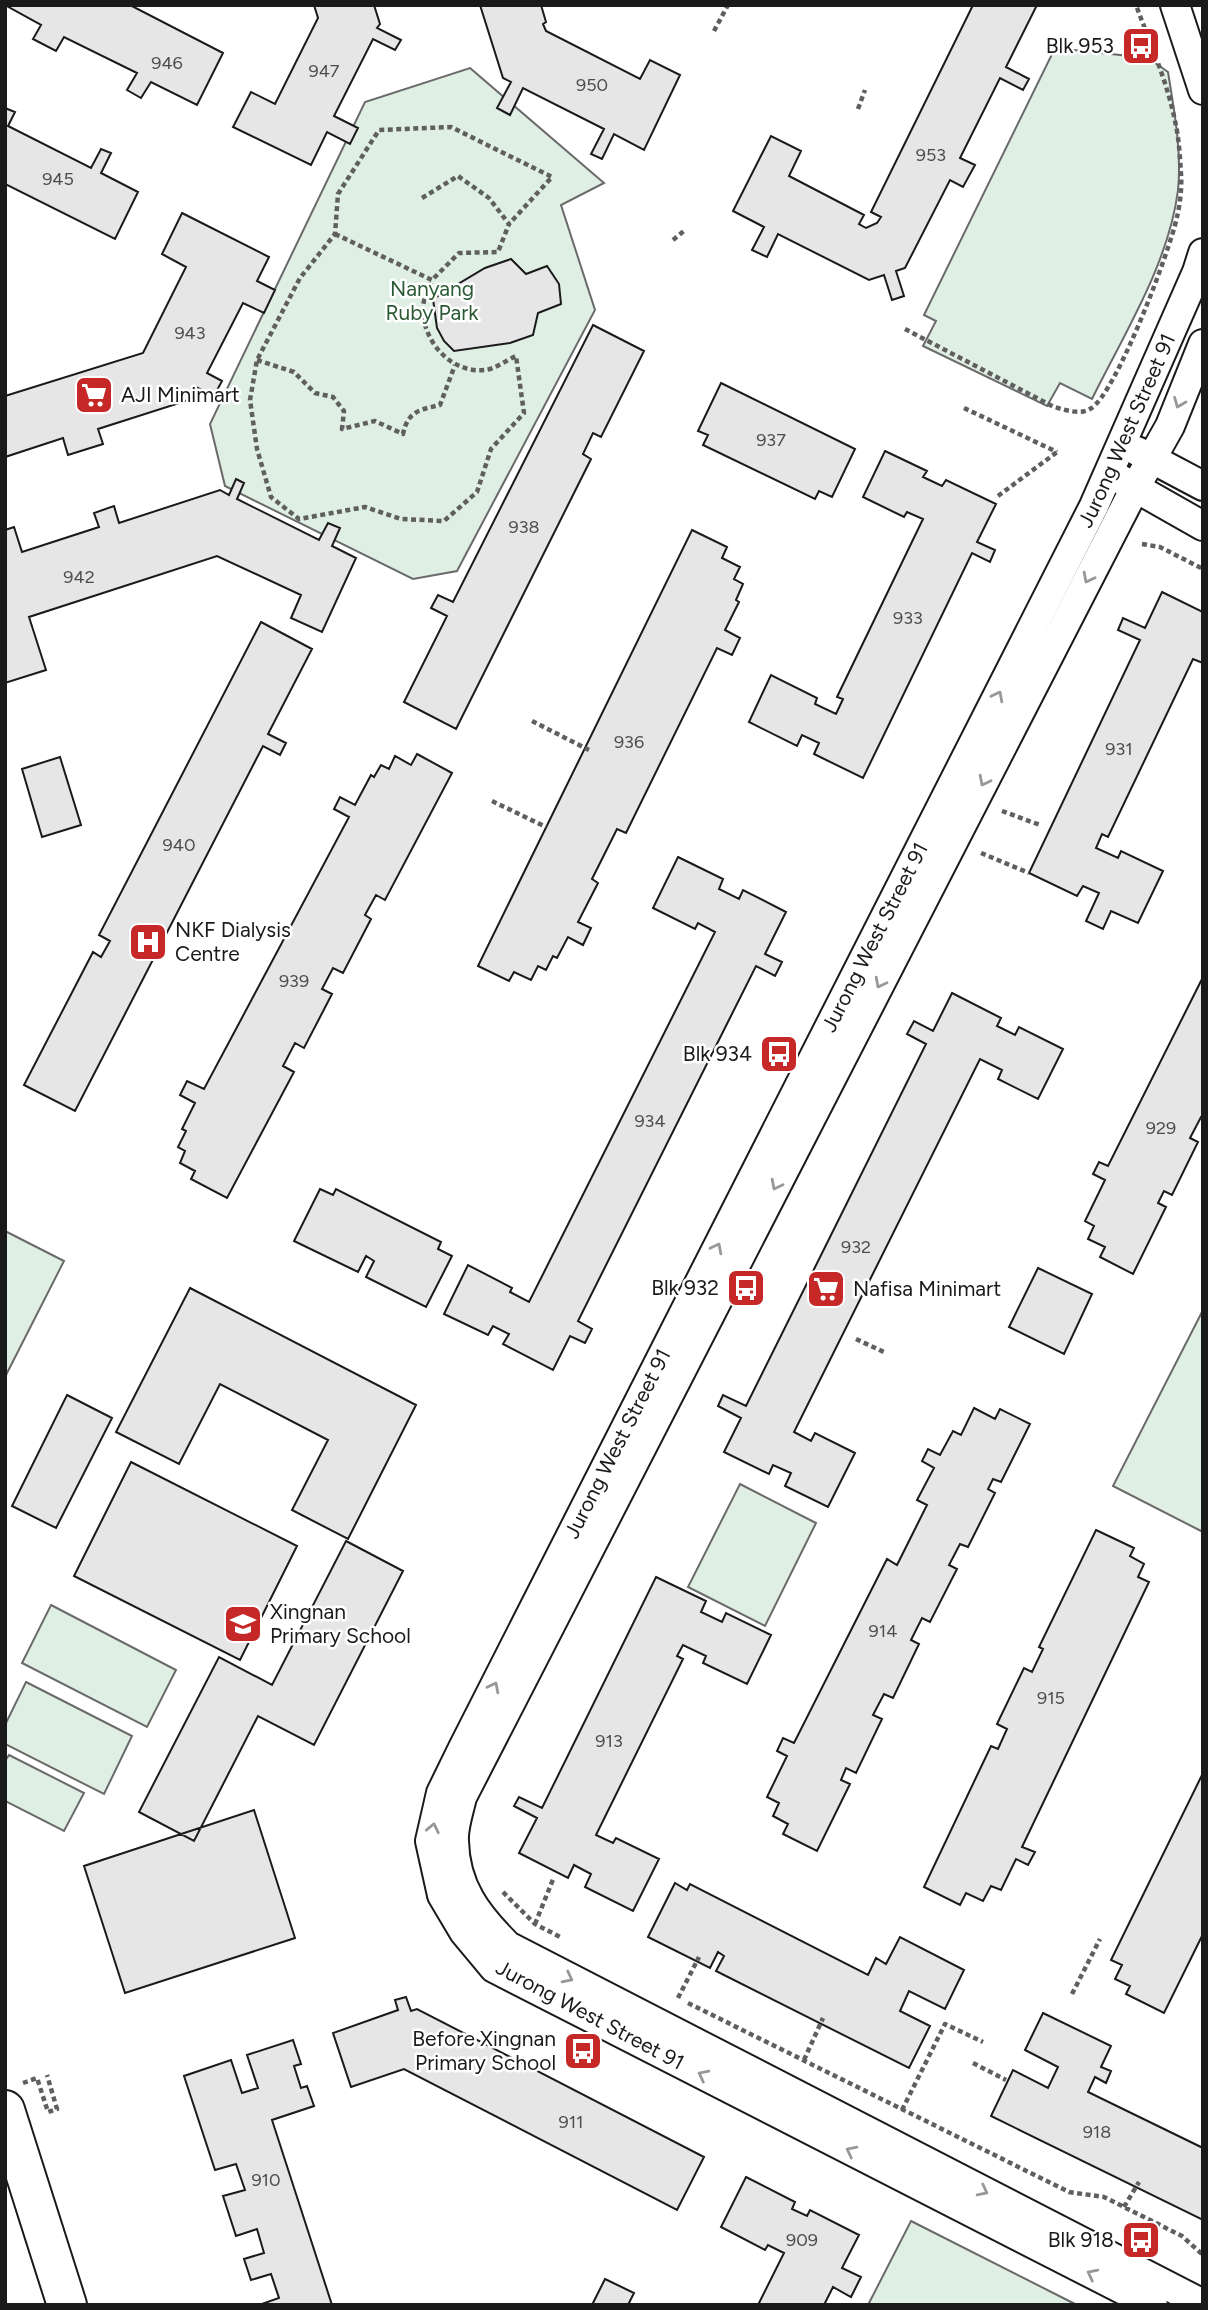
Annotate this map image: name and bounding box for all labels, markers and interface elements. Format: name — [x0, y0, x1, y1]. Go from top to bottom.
bus stop icon: Blk 953 — [1120, 25, 1162, 67]
place label: Blk 953 — [1046, 33, 1114, 58]
house number: 946 — [151, 52, 183, 74]
house number: 947 — [308, 60, 340, 82]
house number: 950 — [576, 74, 608, 96]
house number: 953 — [916, 144, 946, 166]
house number: 945 — [42, 168, 74, 190]
park label: Nanyang Ruby Park — [385, 276, 479, 325]
house number: 943 — [174, 322, 206, 344]
street label: Jurong West Street 91 — [1072, 330, 1180, 532]
supermarket icon: AJI Minimart — [73, 374, 115, 416]
place label: AJI Minimart — [121, 382, 240, 407]
one-way arrow — [1174, 396, 1188, 408]
house number: 937 — [756, 429, 786, 451]
house number: 938 — [508, 516, 540, 538]
house number: 942 — [63, 566, 95, 588]
one-way arrow — [1083, 571, 1097, 584]
house number: 933 — [893, 607, 923, 629]
one-way arrow — [989, 691, 1003, 703]
house number: 936 — [614, 731, 644, 753]
house number: 931 — [1105, 738, 1133, 760]
one-way arrow — [979, 774, 993, 786]
house number: 940 — [163, 834, 195, 856]
street label: Jurong West Street 91 — [816, 838, 933, 1036]
place label: NKF Dialysis Centre — [175, 917, 291, 966]
hospital icon: NKF Dialysis Centre — [127, 921, 169, 963]
house number: 939 — [279, 970, 309, 992]
one-way arrow — [875, 976, 888, 988]
bus stop icon: Blk 934 — [758, 1033, 800, 1075]
place label: Blk 934 — [683, 1041, 752, 1066]
house number: 934 — [634, 1110, 666, 1132]
house number: 929 — [1146, 1117, 1176, 1139]
one-way arrow — [770, 1178, 784, 1190]
house number: 932 — [841, 1236, 871, 1258]
one-way arrow — [709, 1243, 723, 1255]
bus stop icon: Blk 932 — [725, 1267, 767, 1309]
supermarket icon: Nafisa Minimart — [805, 1268, 847, 1310]
place label: Blk 932 — [651, 1275, 719, 1300]
place label: Nafisa Minimart — [853, 1276, 1001, 1301]
street label: Jurong West Street 91 — [559, 1345, 676, 1543]
place label: Xingnan Primary School — [270, 1599, 411, 1648]
school or university icon: Xingnan Primary School — [222, 1603, 264, 1645]
house number: 914 — [869, 1620, 897, 1642]
one-way arrow — [485, 1682, 499, 1694]
house number: 915 — [1037, 1687, 1065, 1709]
house number: 913 — [595, 1730, 623, 1752]
one-way arrow — [425, 1822, 440, 1834]
street label: Jurong West Street 91 — [492, 1954, 688, 2075]
one-way arrow — [561, 1969, 573, 1983]
place label: Before Xingnan Primary School — [412, 2026, 556, 2075]
bus stop icon: Before Xingnan Primary School — [562, 2030, 604, 2072]
one-way arrow — [698, 2069, 710, 2083]
house number: 911 — [558, 2111, 584, 2133]
house number: 918 — [1083, 2121, 1111, 2143]
one-way arrow — [846, 2145, 858, 2159]
house number: 910 — [251, 2169, 281, 2191]
one-way arrow — [976, 2183, 988, 2197]
bus stop icon: Blk 918 — [1120, 2219, 1162, 2261]
place label: Blk 918 — [1048, 2227, 1114, 2252]
house number: 909 — [786, 2229, 818, 2251]
one-way arrow — [1087, 2268, 1099, 2282]

